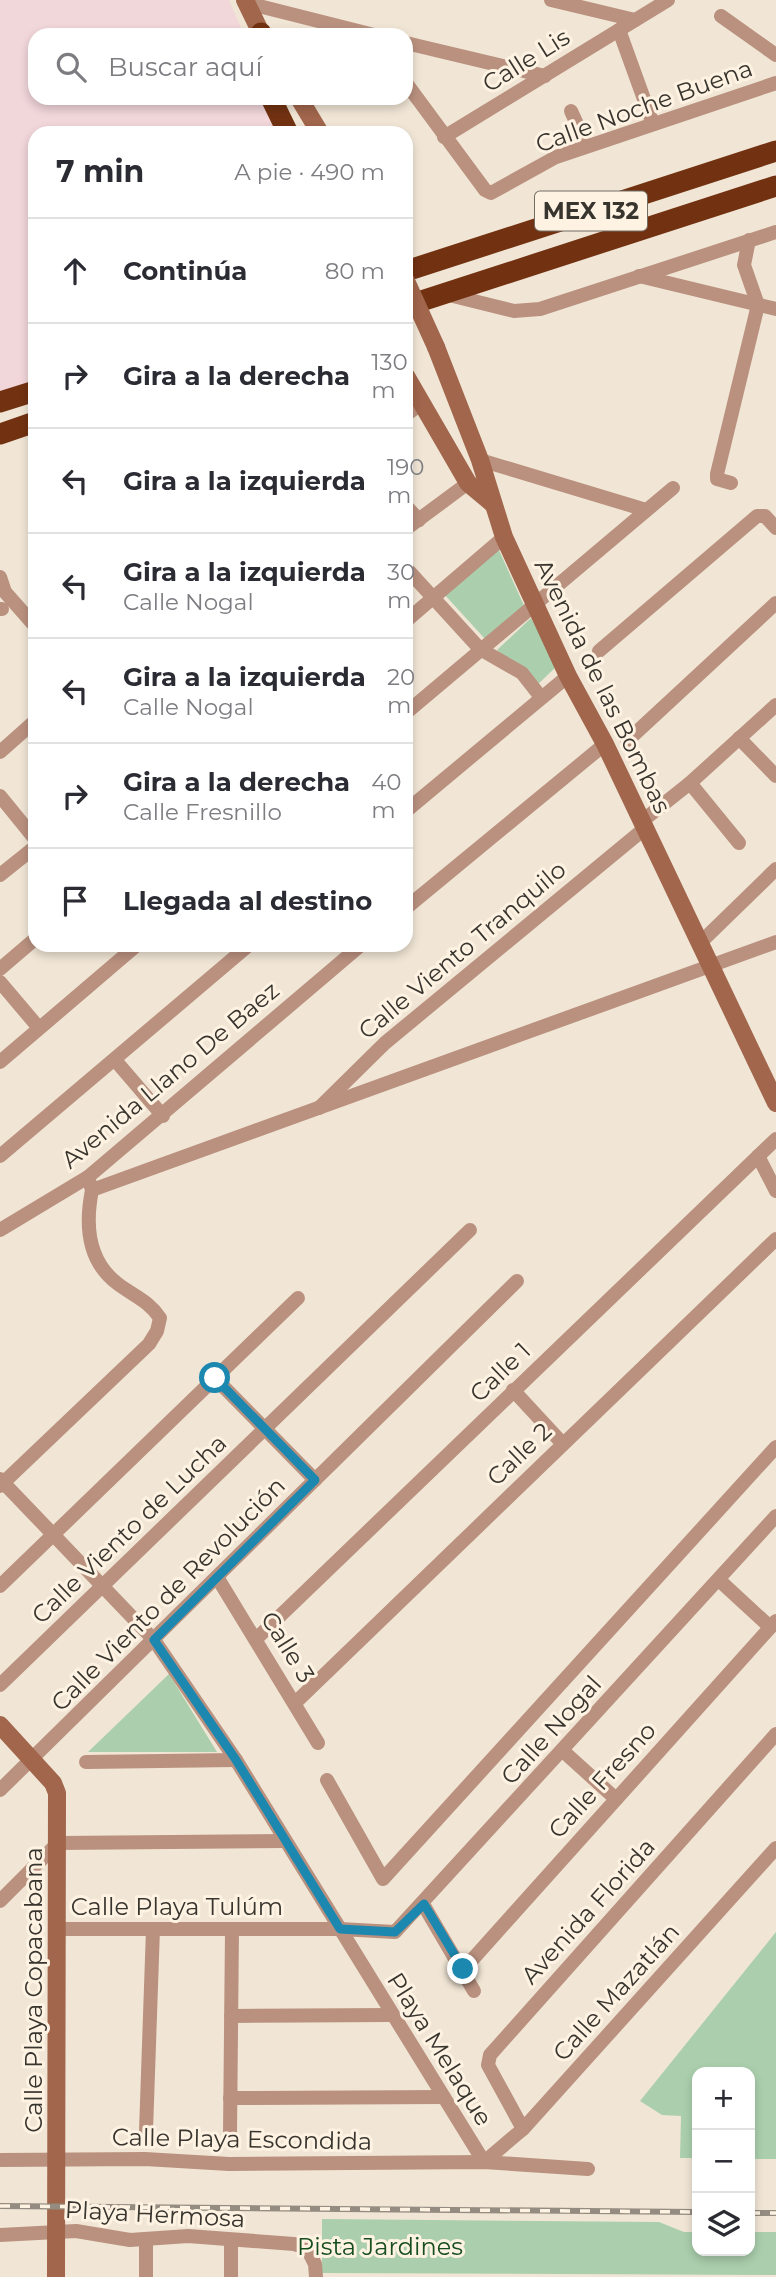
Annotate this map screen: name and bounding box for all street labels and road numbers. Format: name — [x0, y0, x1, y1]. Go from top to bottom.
street label: Calle Lis — [477, 22, 575, 98]
street label: Calle Noche Buena — [532, 53, 756, 159]
road number: MEX 132 — [535, 192, 647, 230]
street label: Avenida de las Bombas — [529, 554, 677, 818]
street label: Calle Viento Tranquilo — [352, 855, 572, 1045]
street label: Avenida Llano De Baez — [55, 976, 285, 1174]
street label: Calle 1 — [464, 1336, 536, 1408]
street label: Calle 2 — [481, 1416, 557, 1492]
street label: Calle Viento de Lucha — [26, 1428, 232, 1630]
street label: Calle Viento de Revolución — [45, 1471, 291, 1717]
street label: Calle 3 — [255, 1606, 321, 1688]
street label: Calle Nogal — [495, 1670, 607, 1790]
street label: Calle Fresno — [542, 1716, 662, 1844]
street label: Avenida Florida — [515, 1832, 661, 1990]
street label: Calle Playa Copacabana — [19, 1847, 48, 2133]
street label: Calle Playa Tulúm — [71, 1892, 283, 1921]
street label: Calle Mazatlán — [547, 1917, 685, 2067]
street label: Playa Melaque — [381, 1967, 499, 2131]
street label: Calle Playa Escondida — [112, 2122, 372, 2156]
street label: Playa Hermosa — [64, 2195, 246, 2233]

